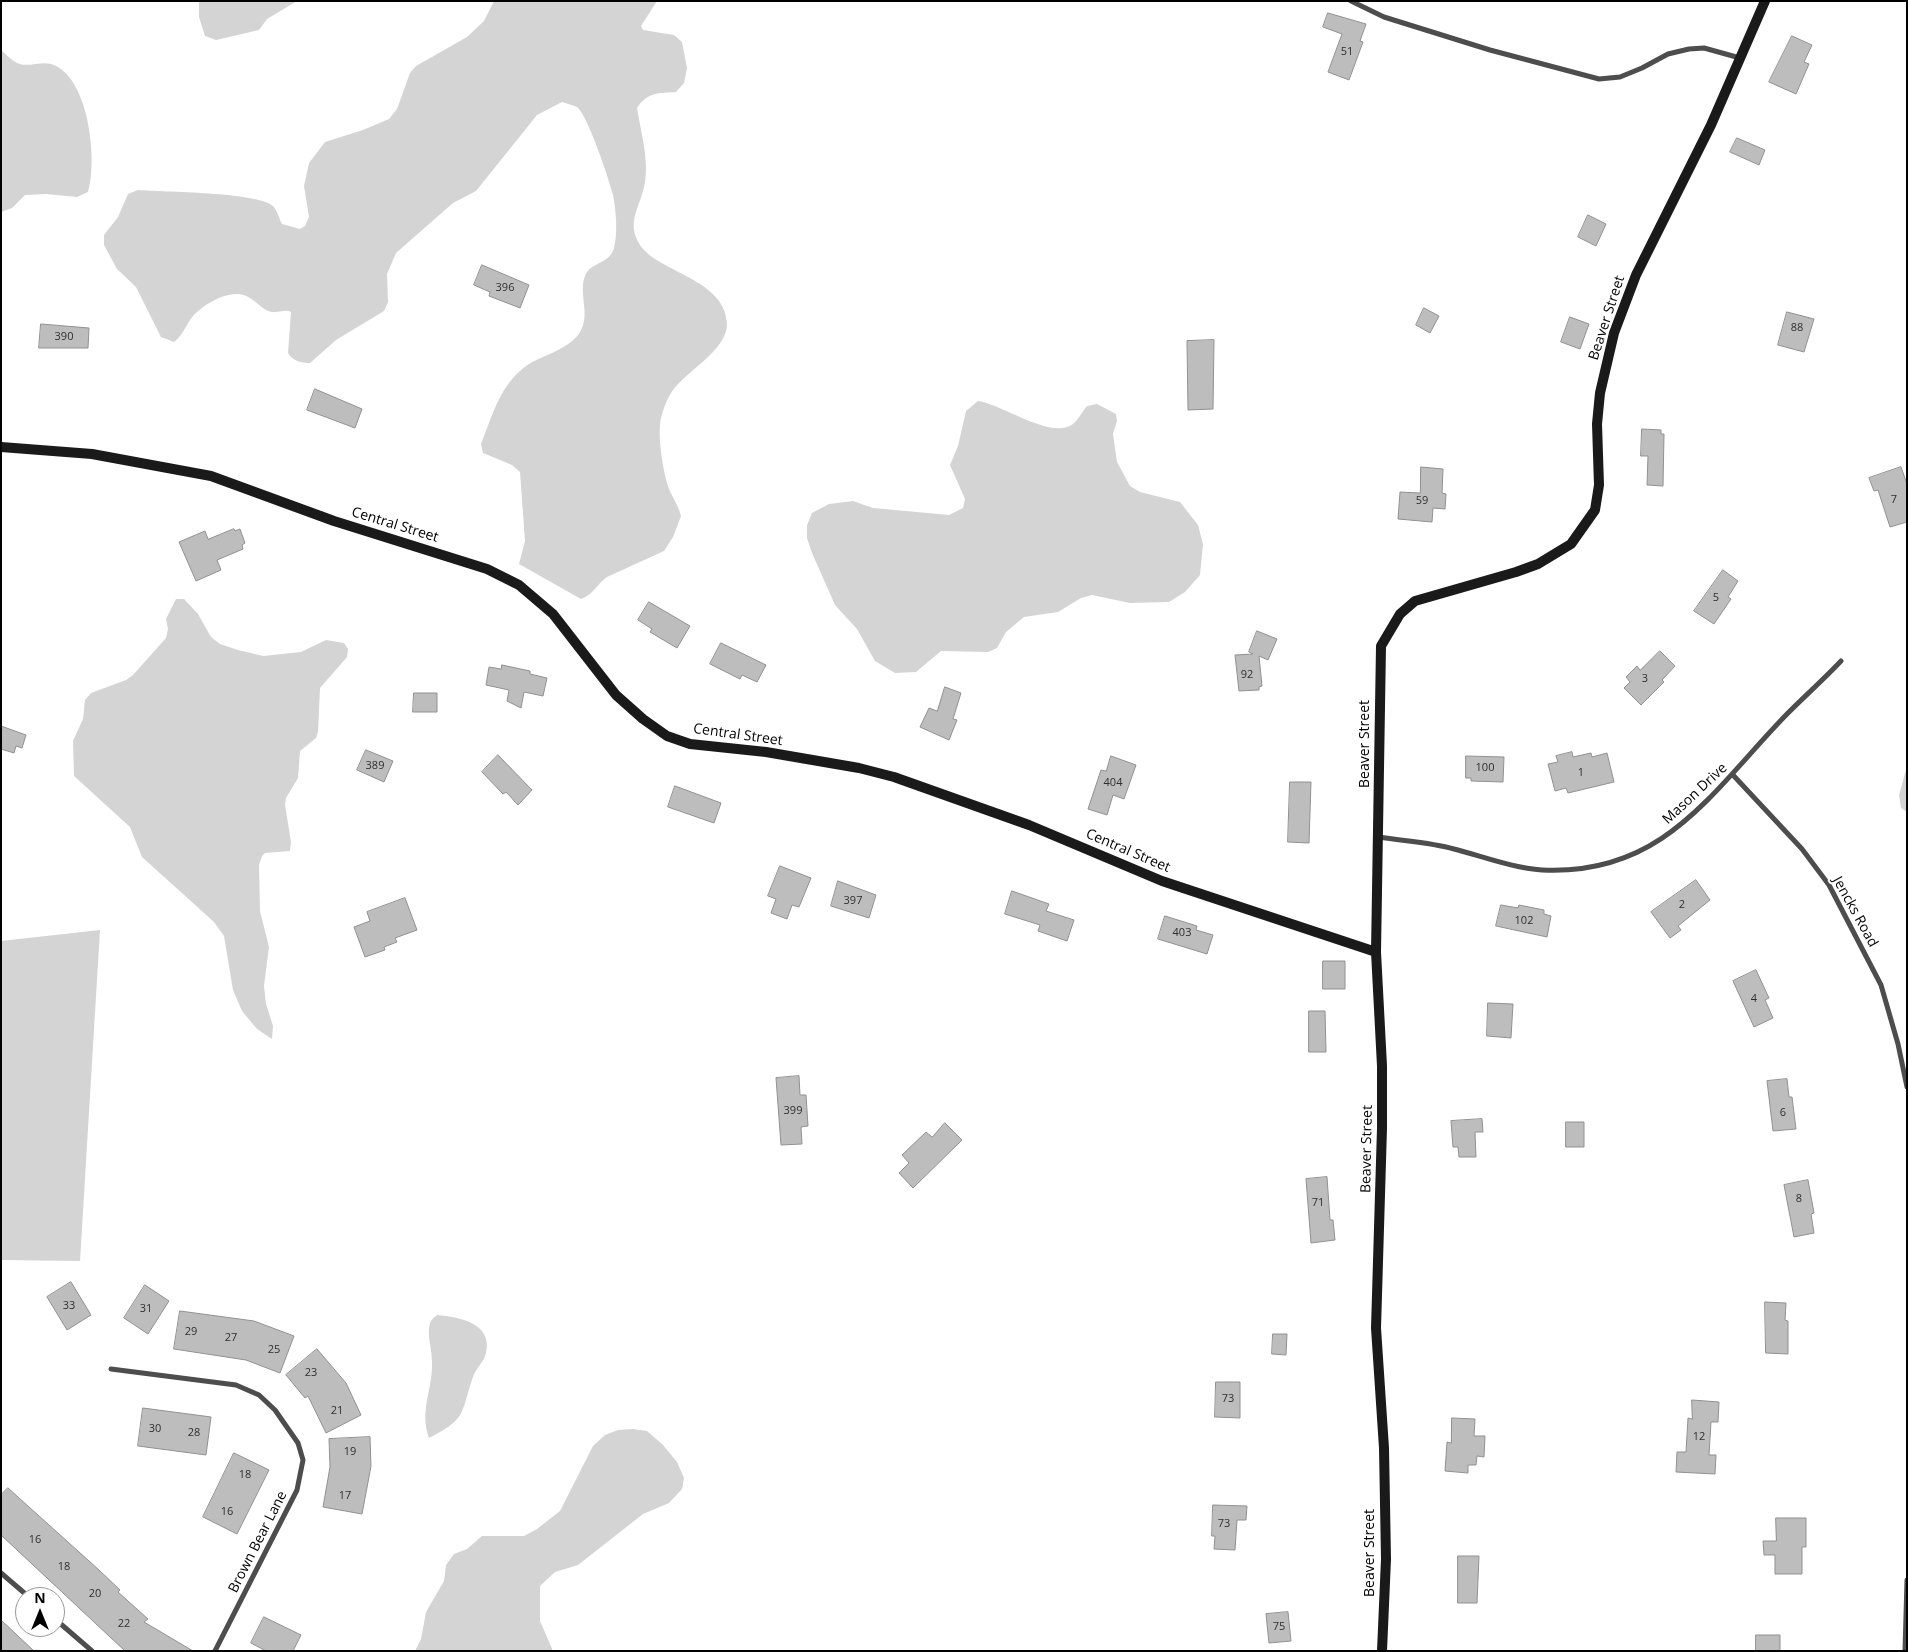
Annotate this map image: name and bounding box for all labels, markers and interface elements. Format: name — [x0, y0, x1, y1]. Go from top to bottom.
house number: 51 — [1341, 45, 1353, 59]
street label: Beaver Street — [1585, 274, 1629, 362]
house number: 396 — [496, 281, 514, 295]
house number: 88 — [1791, 321, 1803, 335]
house number: 390 — [55, 330, 73, 344]
house number: 7 — [1891, 493, 1897, 507]
house number: 59 — [1416, 494, 1428, 508]
street label: Central Street — [349, 504, 441, 546]
house number: 5 — [1713, 591, 1719, 605]
house number: 92 — [1241, 668, 1253, 682]
house number: 3 — [1642, 672, 1648, 686]
street label: Beaver Street — [1357, 700, 1373, 788]
street label: Central Street — [692, 720, 784, 750]
house number: 389 — [366, 759, 384, 773]
street label: Mason Drive — [1659, 760, 1731, 828]
house number: 100 — [1476, 761, 1494, 775]
house number: 1 — [1578, 766, 1584, 780]
house number: 404 — [1104, 776, 1122, 790]
street label: Central Street — [1083, 826, 1173, 876]
street label: Jencks Road — [1829, 874, 1881, 950]
house number: 397 — [844, 894, 862, 908]
house number: 2 — [1679, 898, 1685, 912]
house number: 102 — [1515, 914, 1533, 928]
house number: 403 — [1173, 926, 1191, 940]
house number: 4 — [1751, 992, 1757, 1006]
house number: 399 — [784, 1104, 802, 1118]
street label: Beaver Street — [1358, 1105, 1376, 1193]
house number: 6 — [1780, 1106, 1786, 1120]
house number: 8 — [1796, 1192, 1802, 1206]
house number: 71 — [1312, 1196, 1324, 1210]
house number: 33 — [63, 1299, 75, 1313]
house number: 31 — [140, 1302, 152, 1316]
house number: 29 — [185, 1325, 197, 1339]
house number: 27 — [225, 1331, 237, 1345]
house number: 25 — [268, 1343, 280, 1357]
house number: 23 — [305, 1366, 317, 1380]
house number: 73 — [1222, 1392, 1234, 1406]
house number: 21 — [331, 1404, 343, 1418]
house number: 30 — [149, 1422, 161, 1436]
house number: 28 — [188, 1426, 200, 1440]
house number: 12 — [1693, 1430, 1705, 1444]
house number: 19 — [344, 1445, 356, 1459]
house number: 18 — [239, 1468, 251, 1482]
street label: Brown Bear Lane — [225, 1488, 291, 1596]
house number: 17 — [339, 1489, 351, 1503]
house number: 16 — [221, 1505, 233, 1519]
street label: Beaver Street — [1362, 1509, 1378, 1597]
house number: 73 — [1218, 1517, 1230, 1531]
house number: 16 — [29, 1533, 41, 1547]
house number: 18 — [58, 1560, 70, 1574]
north arrow — [15, 1587, 65, 1637]
house number: 20 — [89, 1587, 101, 1601]
text: N — [34, 1588, 46, 1607]
house number: 22 — [118, 1617, 130, 1631]
house number: 75 — [1273, 1620, 1285, 1634]

